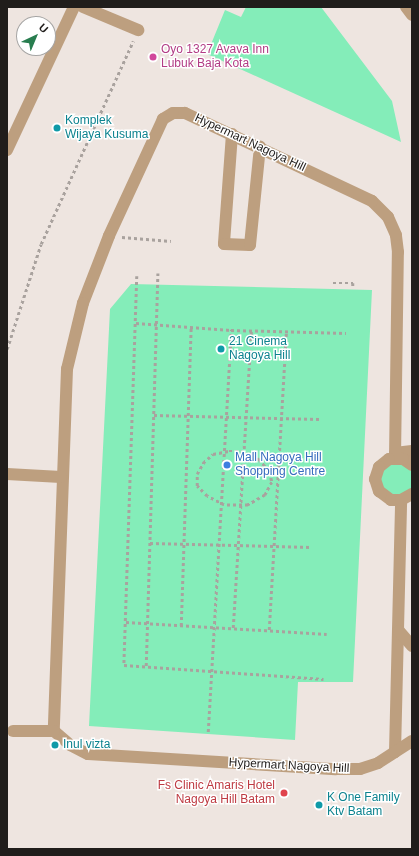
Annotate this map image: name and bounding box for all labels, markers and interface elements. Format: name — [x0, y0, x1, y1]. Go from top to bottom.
north arrow — [16, 16, 56, 56]
text: U — [37, 21, 51, 35]
place label: Oyo 1327 Avava Inn Lubuk Baja Kota — [161, 43, 270, 71]
marker: Oyo 1327 Avava Inn Lubuk Baja Kota — [148, 52, 158, 62]
street label: Hypermart Nagoya Hill — [192, 111, 308, 175]
place label: Komplek Wijaya Kusuma — [65, 114, 148, 142]
marker: Komplek Wijaya Kusuma — [52, 123, 62, 133]
place label: 21 Cinema Nagoya Hill — [229, 335, 290, 363]
marker: 21 Cinema Nagoya Hill — [216, 344, 226, 354]
place label: Mall Nagoya Hill Shopping Centre — [235, 451, 325, 479]
marker: Mall Nagoya Hill Shopping Centre — [222, 460, 232, 470]
place label: Inul vizta — [63, 738, 110, 752]
marker: Inul vizta — [50, 740, 60, 750]
street label: Hypermart Nagoya Hill — [228, 756, 350, 776]
place label: Fs Clinic Amaris Hotel Nagoya Hill Batam — [157, 779, 275, 807]
marker: Fs Clinic Amaris Hotel Nagoya Hill Batam — [278, 787, 290, 799]
place label: K One Family Ktv Batam — [327, 791, 400, 819]
marker: K One Family Ktv Batam — [314, 800, 324, 810]

